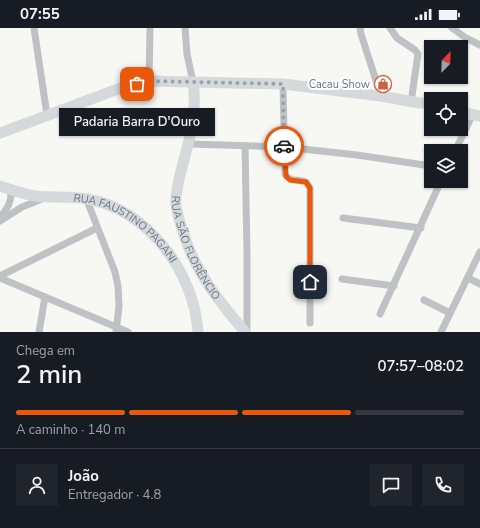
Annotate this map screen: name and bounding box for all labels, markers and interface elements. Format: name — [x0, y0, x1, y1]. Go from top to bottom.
text: 07:55 — [20, 4, 60, 24]
north arrow — [424, 40, 468, 84]
map controls — [424, 40, 468, 188]
pin — [120, 67, 154, 101]
icon: bag — [126, 73, 148, 95]
shop icon: Cacau Show — [373, 74, 393, 94]
place label: Cacau Show — [309, 77, 370, 92]
button: locate — [424, 92, 468, 136]
callout: Padaria Barra D'Ouro — [59, 108, 215, 136]
text: Padaria Barra D'Ouro — [74, 113, 200, 131]
courier — [264, 126, 304, 166]
icon: car — [273, 135, 295, 157]
button: layers — [424, 144, 468, 188]
street label: RUA FAUSTINO PAGANI — [73, 190, 180, 266]
street label: RUA SÃO FLORÊNCIO — [168, 195, 224, 303]
pin — [293, 265, 327, 299]
icon: home — [299, 271, 321, 293]
text: Chega em — [16, 342, 75, 360]
text: 07:57–08:02 — [377, 356, 464, 376]
text: 2 min — [16, 357, 82, 392]
text: A caminho · 140 m — [16, 421, 125, 439]
button: person — [16, 464, 58, 506]
button: chat — [370, 464, 412, 506]
button: phone — [422, 464, 464, 506]
text: João — [68, 466, 99, 486]
text: Entregador · 4.8 — [68, 486, 161, 504]

